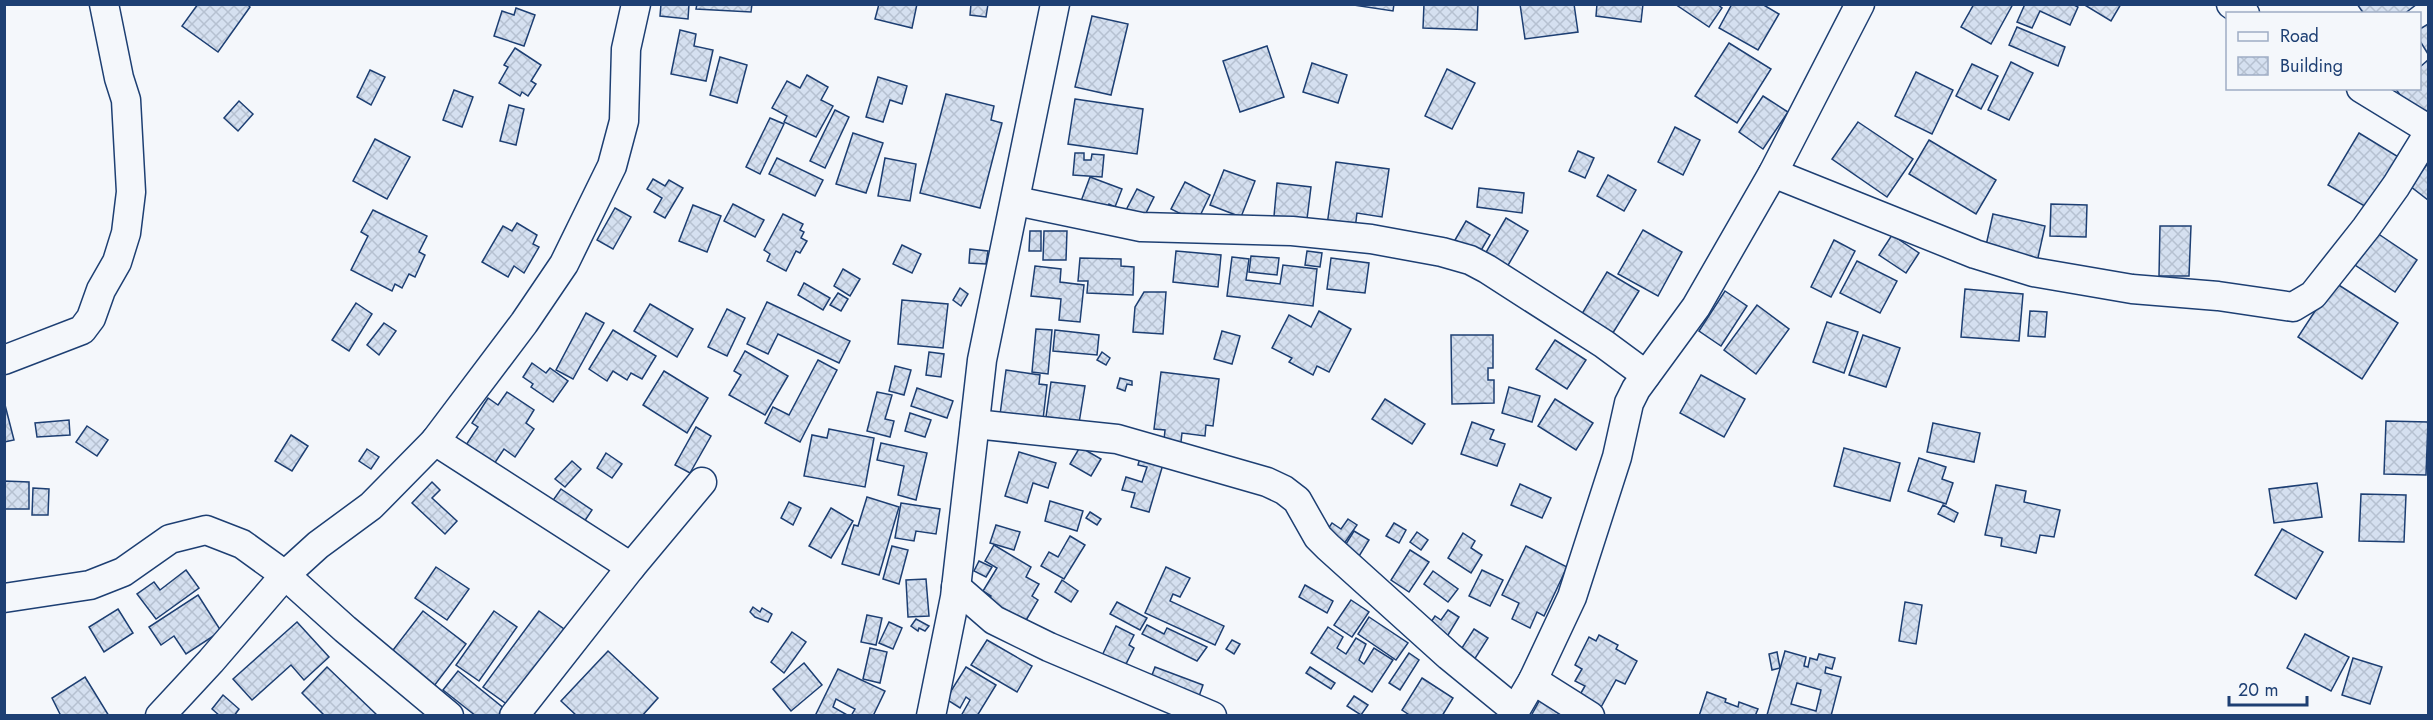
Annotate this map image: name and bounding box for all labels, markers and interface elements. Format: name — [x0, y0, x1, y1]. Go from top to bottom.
legend — [2226, 12, 2421, 90]
text: Road — [2280, 23, 2319, 49]
text: Building — [2280, 53, 2343, 79]
scale bar — [2229, 669, 2307, 707]
text: 20 m — [2238, 677, 2278, 703]

